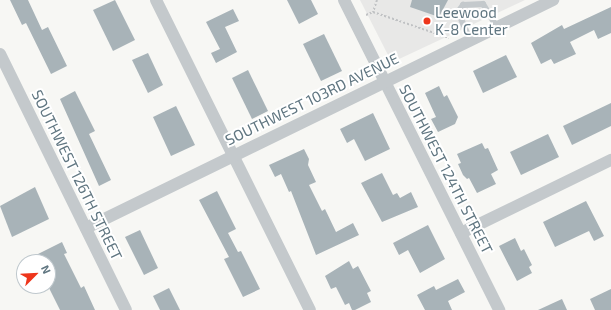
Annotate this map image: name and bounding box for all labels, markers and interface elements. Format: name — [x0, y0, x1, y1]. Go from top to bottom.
place label: Leewood K-8 Center — [435, 3, 508, 38]
marker: Leewood K-8 Center — [422, 16, 432, 26]
street label: SOUTHWEST 103RD AVENUE — [222, 49, 402, 149]
street label: SOUTHWEST 124TH STREET — [395, 81, 497, 257]
street label: SOUTHWEST 126TH STREET — [28, 87, 126, 263]
north arrow — [16, 254, 56, 294]
text: N — [39, 263, 54, 276]

